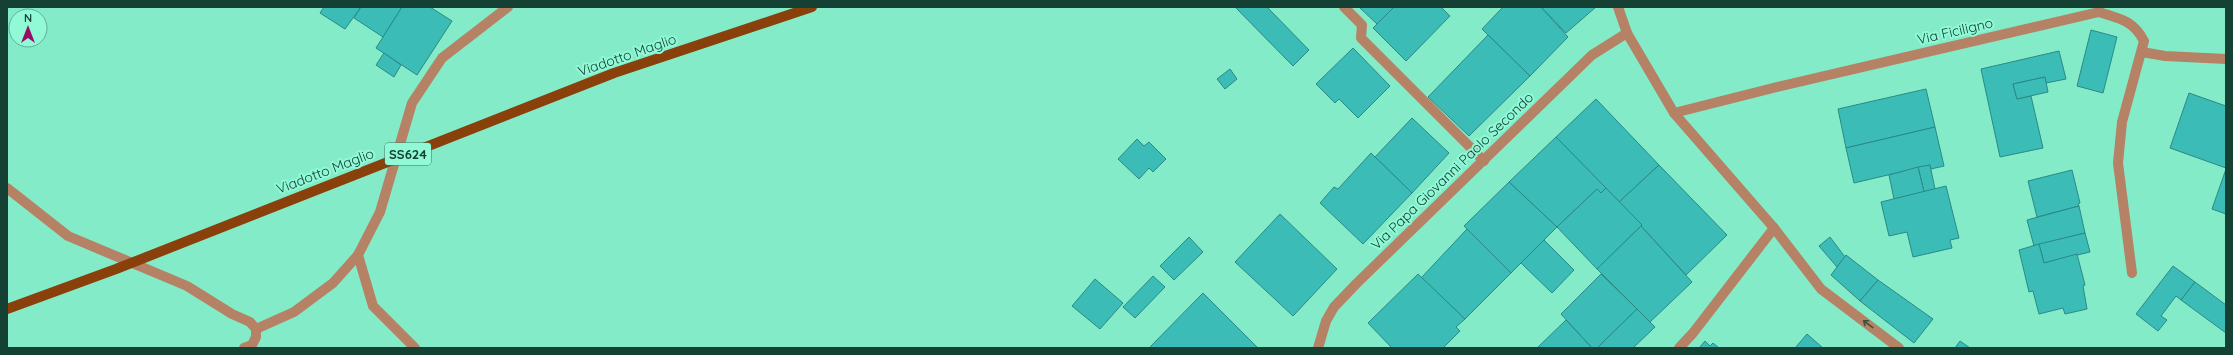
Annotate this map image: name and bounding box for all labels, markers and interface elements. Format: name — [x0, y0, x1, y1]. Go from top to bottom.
north arrow — [8, 8, 48, 48]
text: N — [24, 11, 32, 25]
street label: Via Ficiligno — [1915, 14, 1995, 48]
street label: Viadotto Maglio — [575, 30, 679, 80]
street label: Via Papa Giovanni Paolo Secondo — [1367, 88, 1537, 254]
road number: SS624 — [385, 143, 431, 165]
street label: Viadotto Maglio — [274, 144, 376, 198]
one-way arrow — [1863, 320, 1874, 329]

